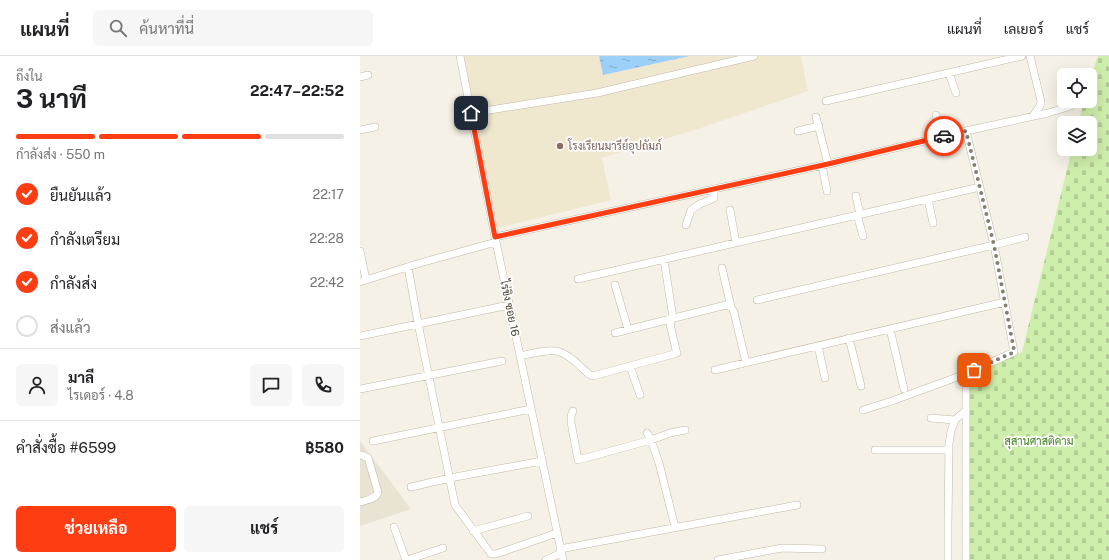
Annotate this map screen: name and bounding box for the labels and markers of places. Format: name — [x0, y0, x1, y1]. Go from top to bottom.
pin — [454, 96, 488, 130]
place label: โรงเรียนมารีย์อุปถัมภ์ — [567, 138, 662, 155]
marker: โรงเรียนมารีย์อุปถัมภ์ — [555, 141, 565, 151]
pin — [957, 353, 991, 387]

